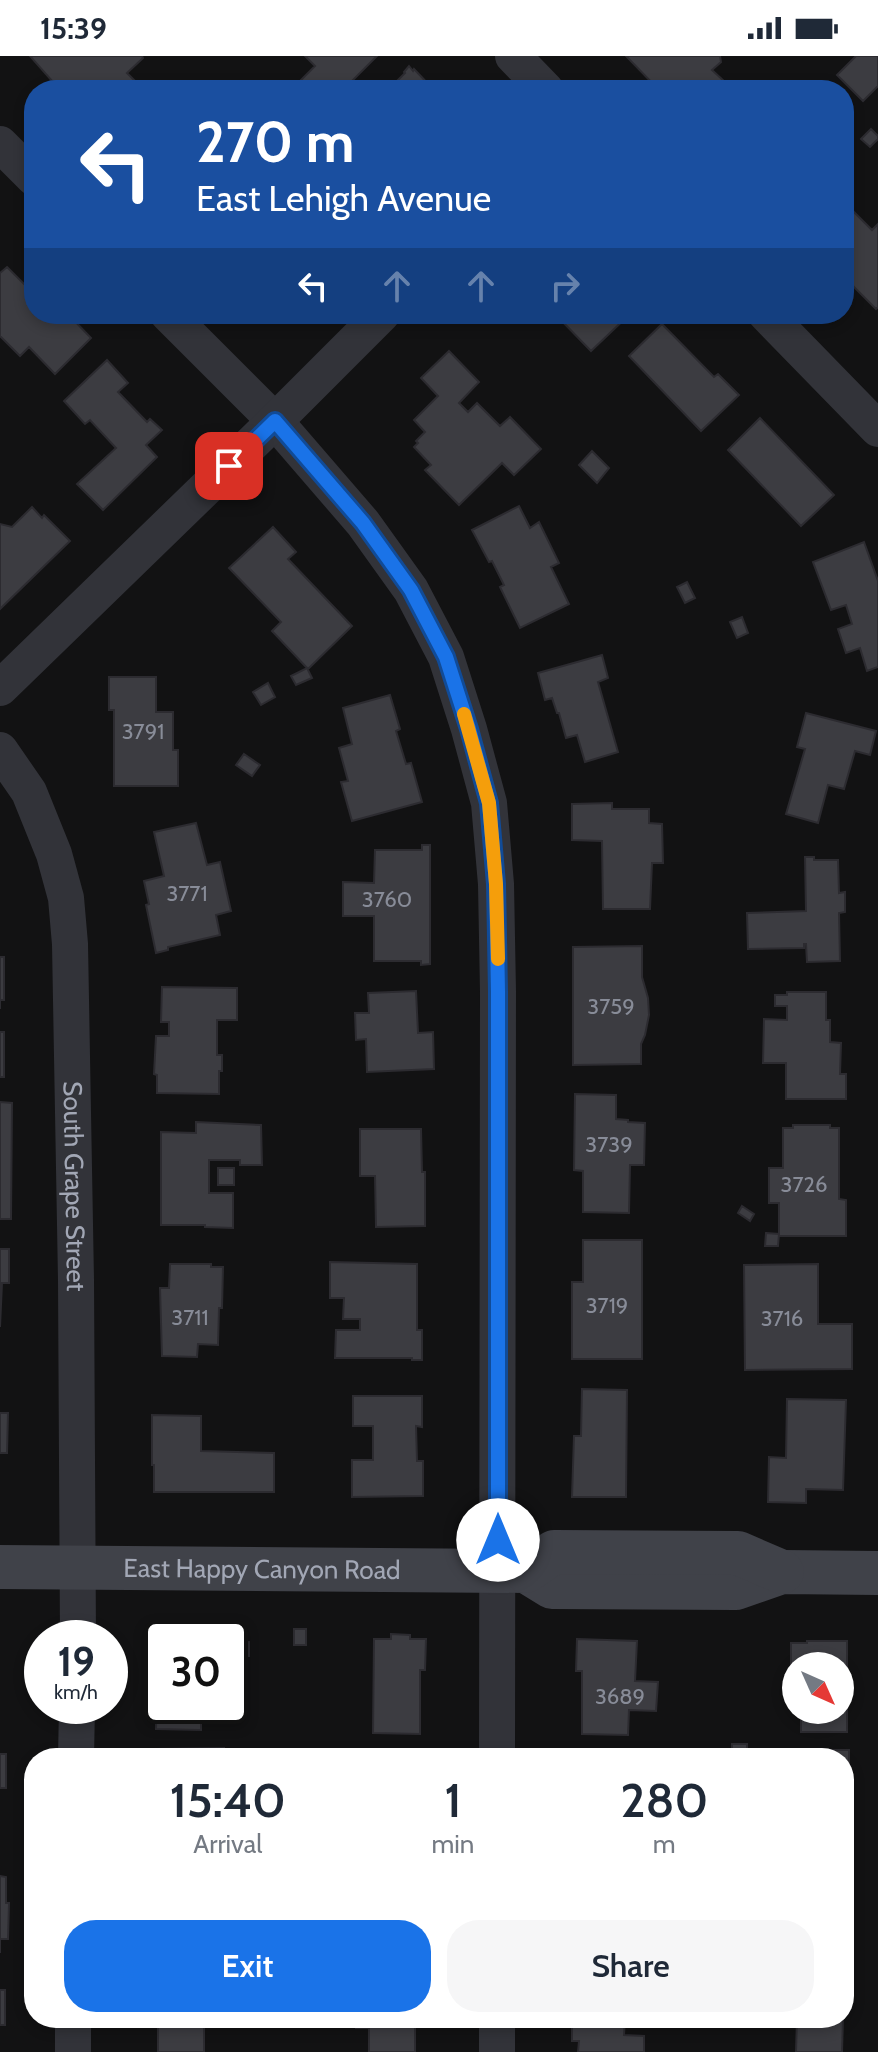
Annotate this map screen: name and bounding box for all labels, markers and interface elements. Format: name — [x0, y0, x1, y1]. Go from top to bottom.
text: 15:39 — [40, 10, 107, 47]
text: 270 m — [196, 108, 354, 176]
icon: left — [64, 112, 168, 216]
text: East Lehigh Avenue — [196, 176, 491, 220]
icon: left — [291, 264, 335, 308]
icon: ahead — [375, 264, 419, 308]
icon: ahead — [459, 264, 503, 308]
icon: right — [543, 264, 587, 308]
pin — [195, 432, 263, 500]
icon: arrive — [207, 444, 251, 488]
house number: 3791 — [122, 718, 164, 745]
house number: 3771 — [166, 880, 208, 907]
house number: 3760 — [362, 886, 412, 913]
house number: 3759 — [587, 993, 635, 1020]
street label: South Grape Street — [56, 1081, 92, 1292]
house number: 3739 — [585, 1131, 633, 1158]
house number: 3726 — [781, 1171, 828, 1198]
house number: 3719 — [586, 1292, 628, 1319]
house number: 3711 — [171, 1304, 209, 1331]
house number: 3716 — [761, 1305, 803, 1332]
position arrow — [456, 1498, 540, 1582]
street label: East Happy Canyon Road — [123, 1552, 401, 1586]
speed limit sign: 30 — [144, 1620, 248, 1724]
text: 19 — [57, 1637, 95, 1686]
north arrow — [782, 1652, 854, 1724]
map controls — [782, 1652, 854, 1724]
text: km/h — [54, 1680, 98, 1704]
house number: 3689 — [595, 1683, 645, 1710]
text: 15:40 — [170, 1771, 286, 1829]
text: 1 — [444, 1771, 461, 1829]
text: 280 — [620, 1771, 708, 1829]
text: Arrival — [193, 1828, 262, 1860]
text: min — [432, 1828, 474, 1860]
text: m — [653, 1828, 676, 1860]
button: Exit — [64, 1920, 431, 2012]
button: Share — [447, 1920, 814, 2012]

